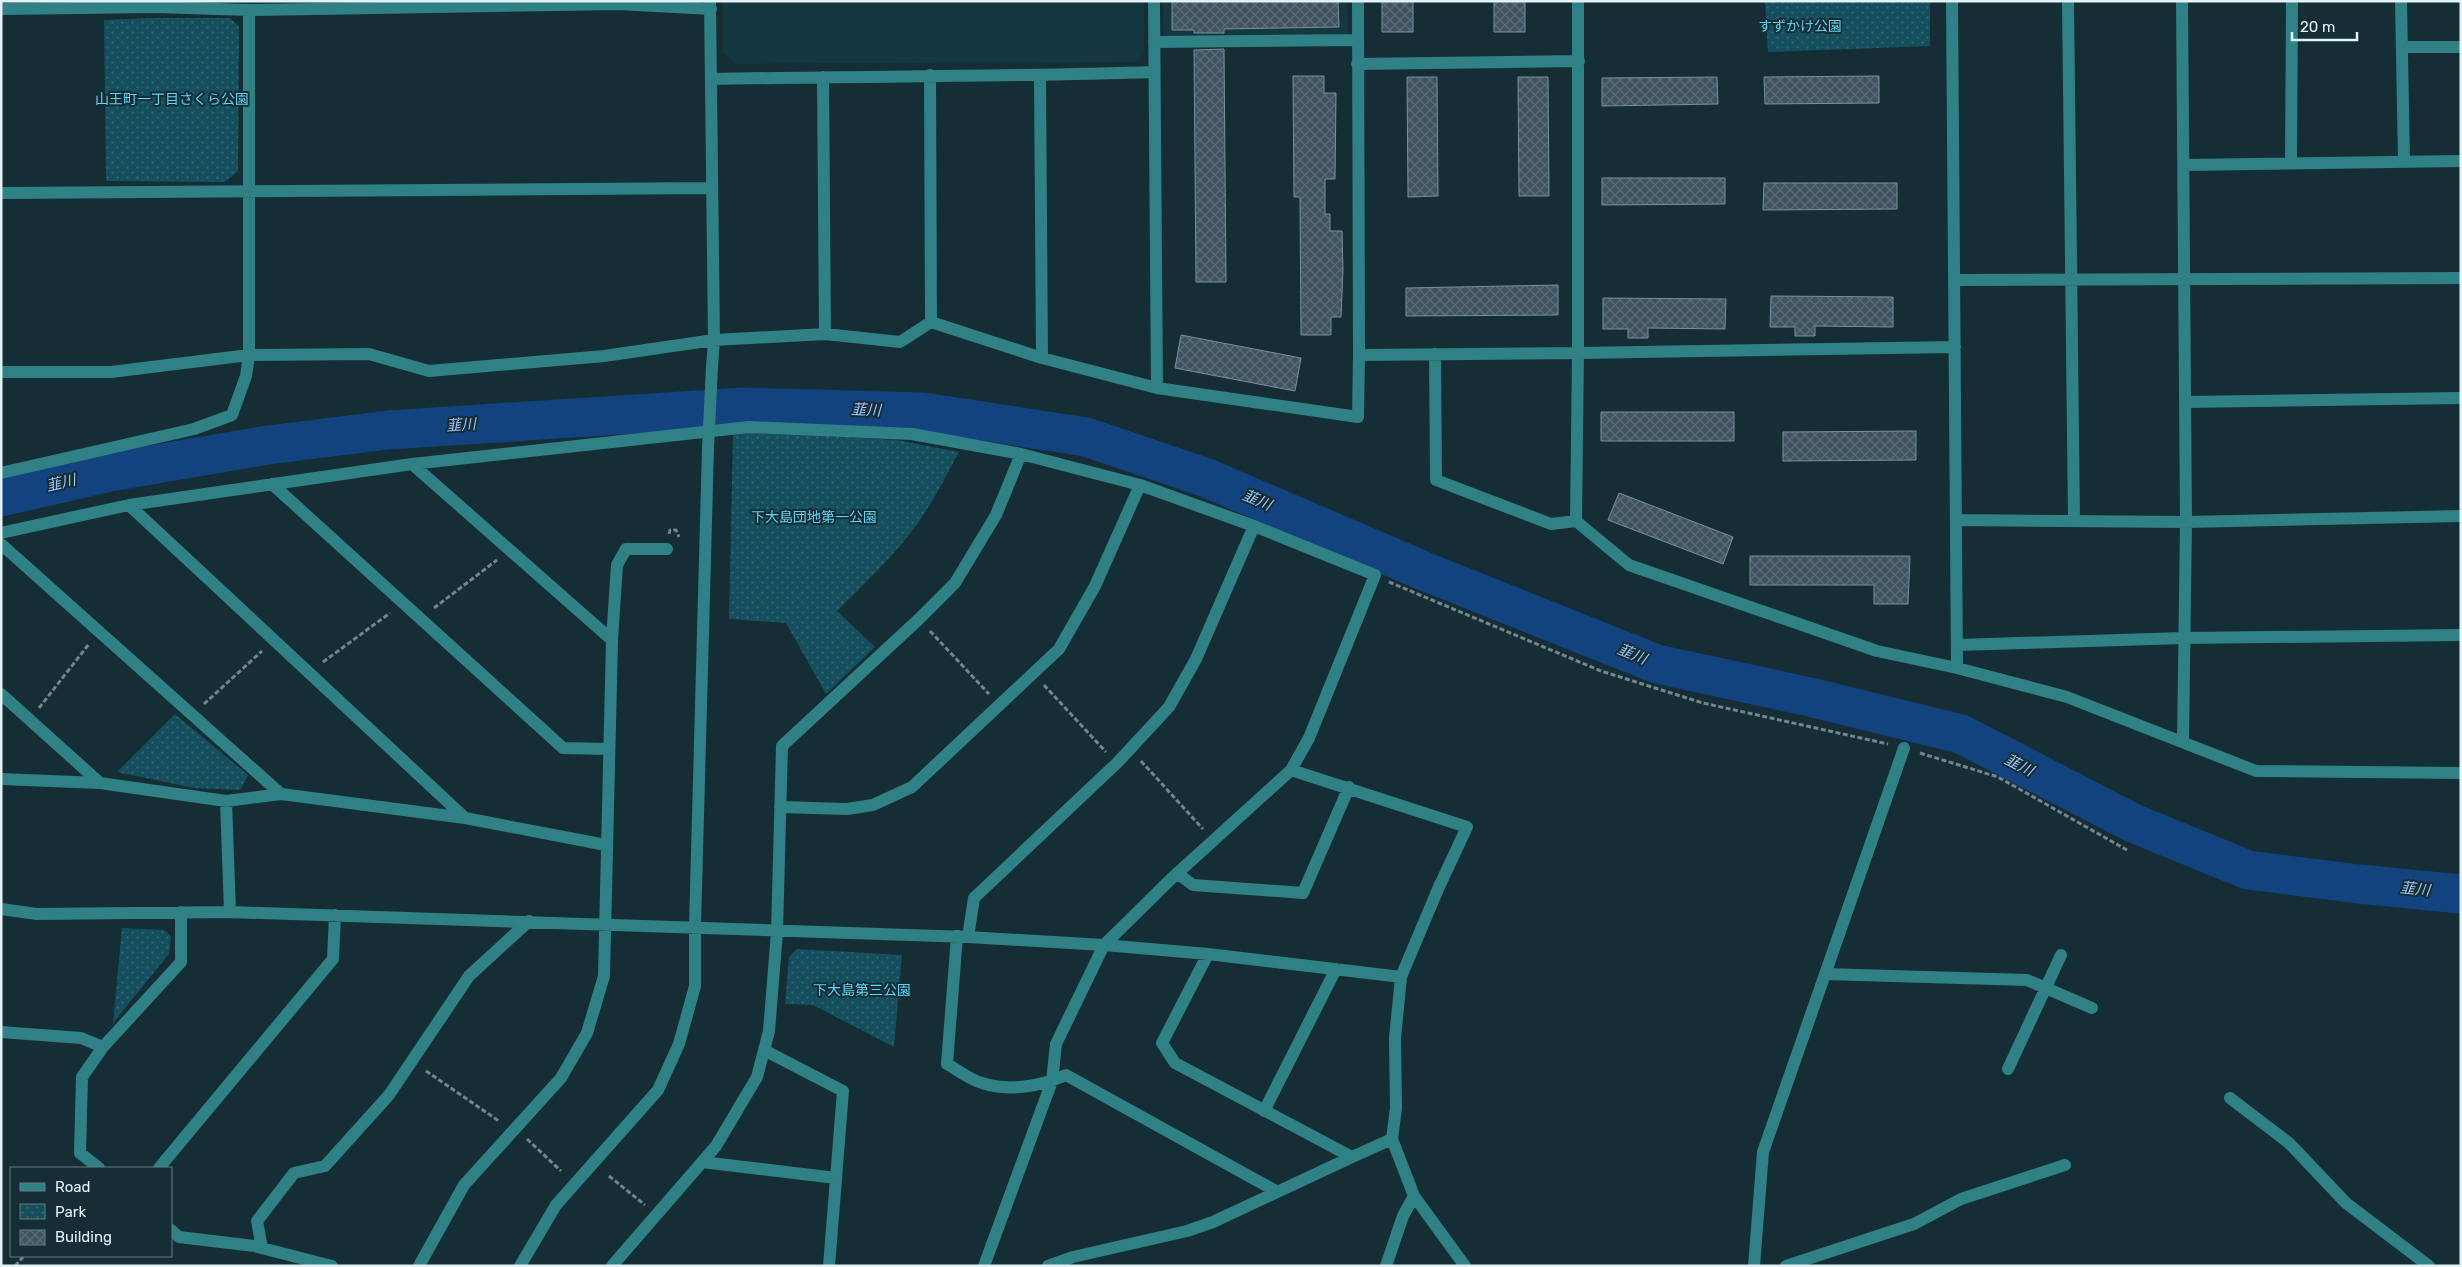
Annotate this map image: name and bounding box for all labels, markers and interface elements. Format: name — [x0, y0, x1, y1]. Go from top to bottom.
scale bar — [2292, 10, 2357, 42]
park label: すずかけ公園 — [1758, 18, 1842, 35]
text: 20 m — [2300, 18, 2335, 36]
park label: 山王町一丁目さくら公園 — [95, 91, 249, 108]
water label: 韮川 — [851, 400, 883, 420]
water label: 韮川 — [445, 415, 479, 435]
water label: 韮川 — [44, 470, 80, 495]
water label: 韮川 — [1240, 486, 1276, 515]
park label: 下大島団地第一公園 — [751, 509, 877, 526]
water label: 韮川 — [1615, 640, 1651, 669]
water label: 韮川 — [2002, 750, 2038, 781]
water label: 韮川 — [2399, 878, 2433, 900]
park label: 下大島第三公園 — [813, 982, 911, 999]
legend — [10, 1167, 172, 1257]
text: Road — [55, 1178, 91, 1196]
text: Park — [55, 1203, 86, 1221]
text: Building — [55, 1228, 112, 1246]

